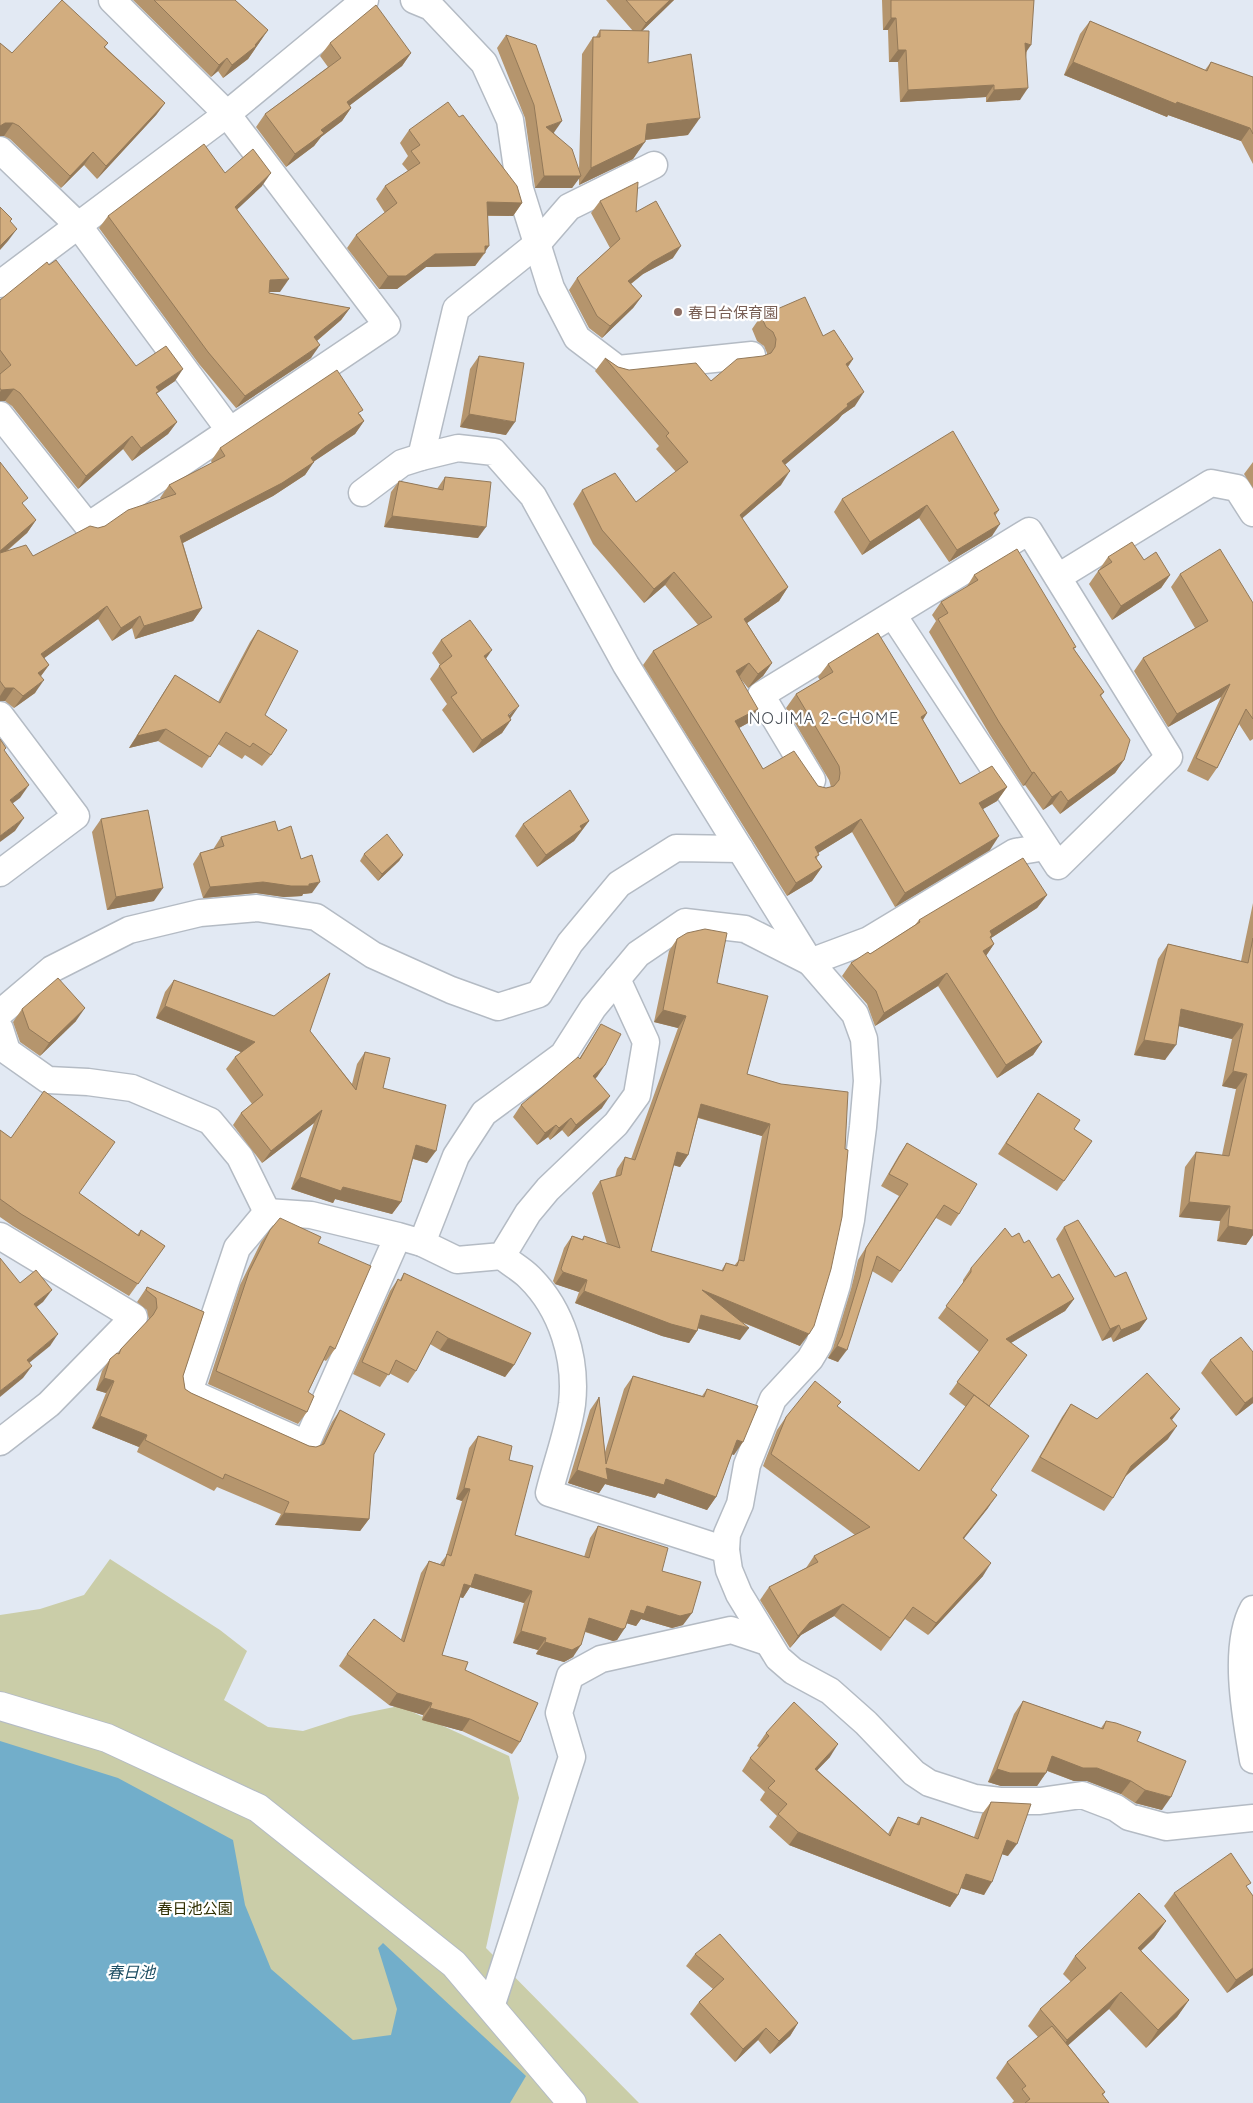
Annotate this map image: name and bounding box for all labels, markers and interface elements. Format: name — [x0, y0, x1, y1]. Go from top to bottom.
place label: 春日台保育園 — [688, 303, 778, 322]
marker: 春日台保育園 — [672, 306, 684, 318]
district label: NOJIMA 2-CHOME — [749, 708, 899, 728]
park label: 春日池公園 — [157, 1899, 233, 1918]
water label: 春日池 — [107, 1962, 157, 1982]

